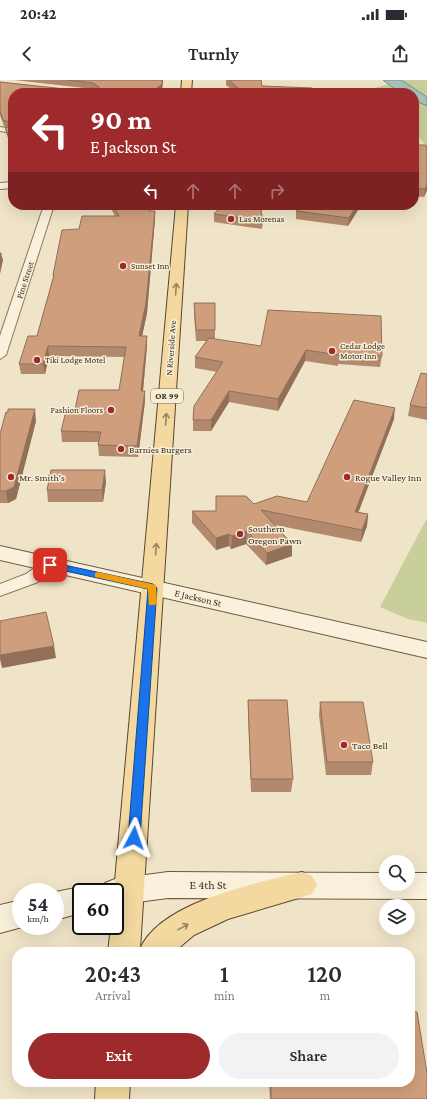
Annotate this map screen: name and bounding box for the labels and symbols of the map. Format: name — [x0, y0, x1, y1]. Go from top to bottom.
marker: Las Morenas — [226, 214, 236, 224]
place label: Las Morenas — [239, 214, 285, 224]
street label: Pine Street — [14, 259, 36, 300]
marker: Sunset Inn — [118, 261, 128, 271]
place label: Sunset Inn — [131, 261, 170, 271]
one-way arrow — [172, 283, 179, 296]
street label: N Riverside Ave — [164, 320, 178, 376]
place label: Cedar Lodge Motor Inn — [340, 341, 385, 361]
marker: Cedar Lodge Motor Inn — [327, 346, 337, 356]
marker: Tiki Lodge Motel — [32, 355, 42, 365]
place label: Tiki Lodge Motel — [45, 355, 106, 365]
road number: OR 99 — [151, 389, 183, 403]
place label: Fashion Floors — [50, 405, 103, 415]
marker: Fashion Floors — [106, 405, 116, 415]
one-way arrow — [162, 413, 169, 426]
marker: Barnies Burgers — [116, 444, 126, 454]
place label: Barnies Burgers — [129, 444, 192, 455]
marker: Mr. Smith's — [6, 472, 16, 482]
place label: Mr. Smith's — [19, 472, 65, 483]
marker: Rogue Valley Inn — [342, 472, 352, 482]
place label: Rogue Valley Inn — [355, 472, 422, 483]
place label: Southern Oregon Pawn — [248, 523, 302, 546]
marker: Southern Oregon Pawn — [235, 529, 245, 539]
one-way arrow — [153, 543, 160, 556]
pin — [33, 548, 67, 582]
street label: E Jackson St — [173, 587, 223, 609]
marker: Taco Bell — [339, 740, 349, 750]
place label: Taco Bell — [352, 740, 388, 751]
position arrow — [113, 817, 155, 859]
street label: E 4th St — [189, 878, 228, 892]
speed limit sign: 60 — [72, 883, 124, 935]
one-way arrow — [177, 922, 189, 930]

